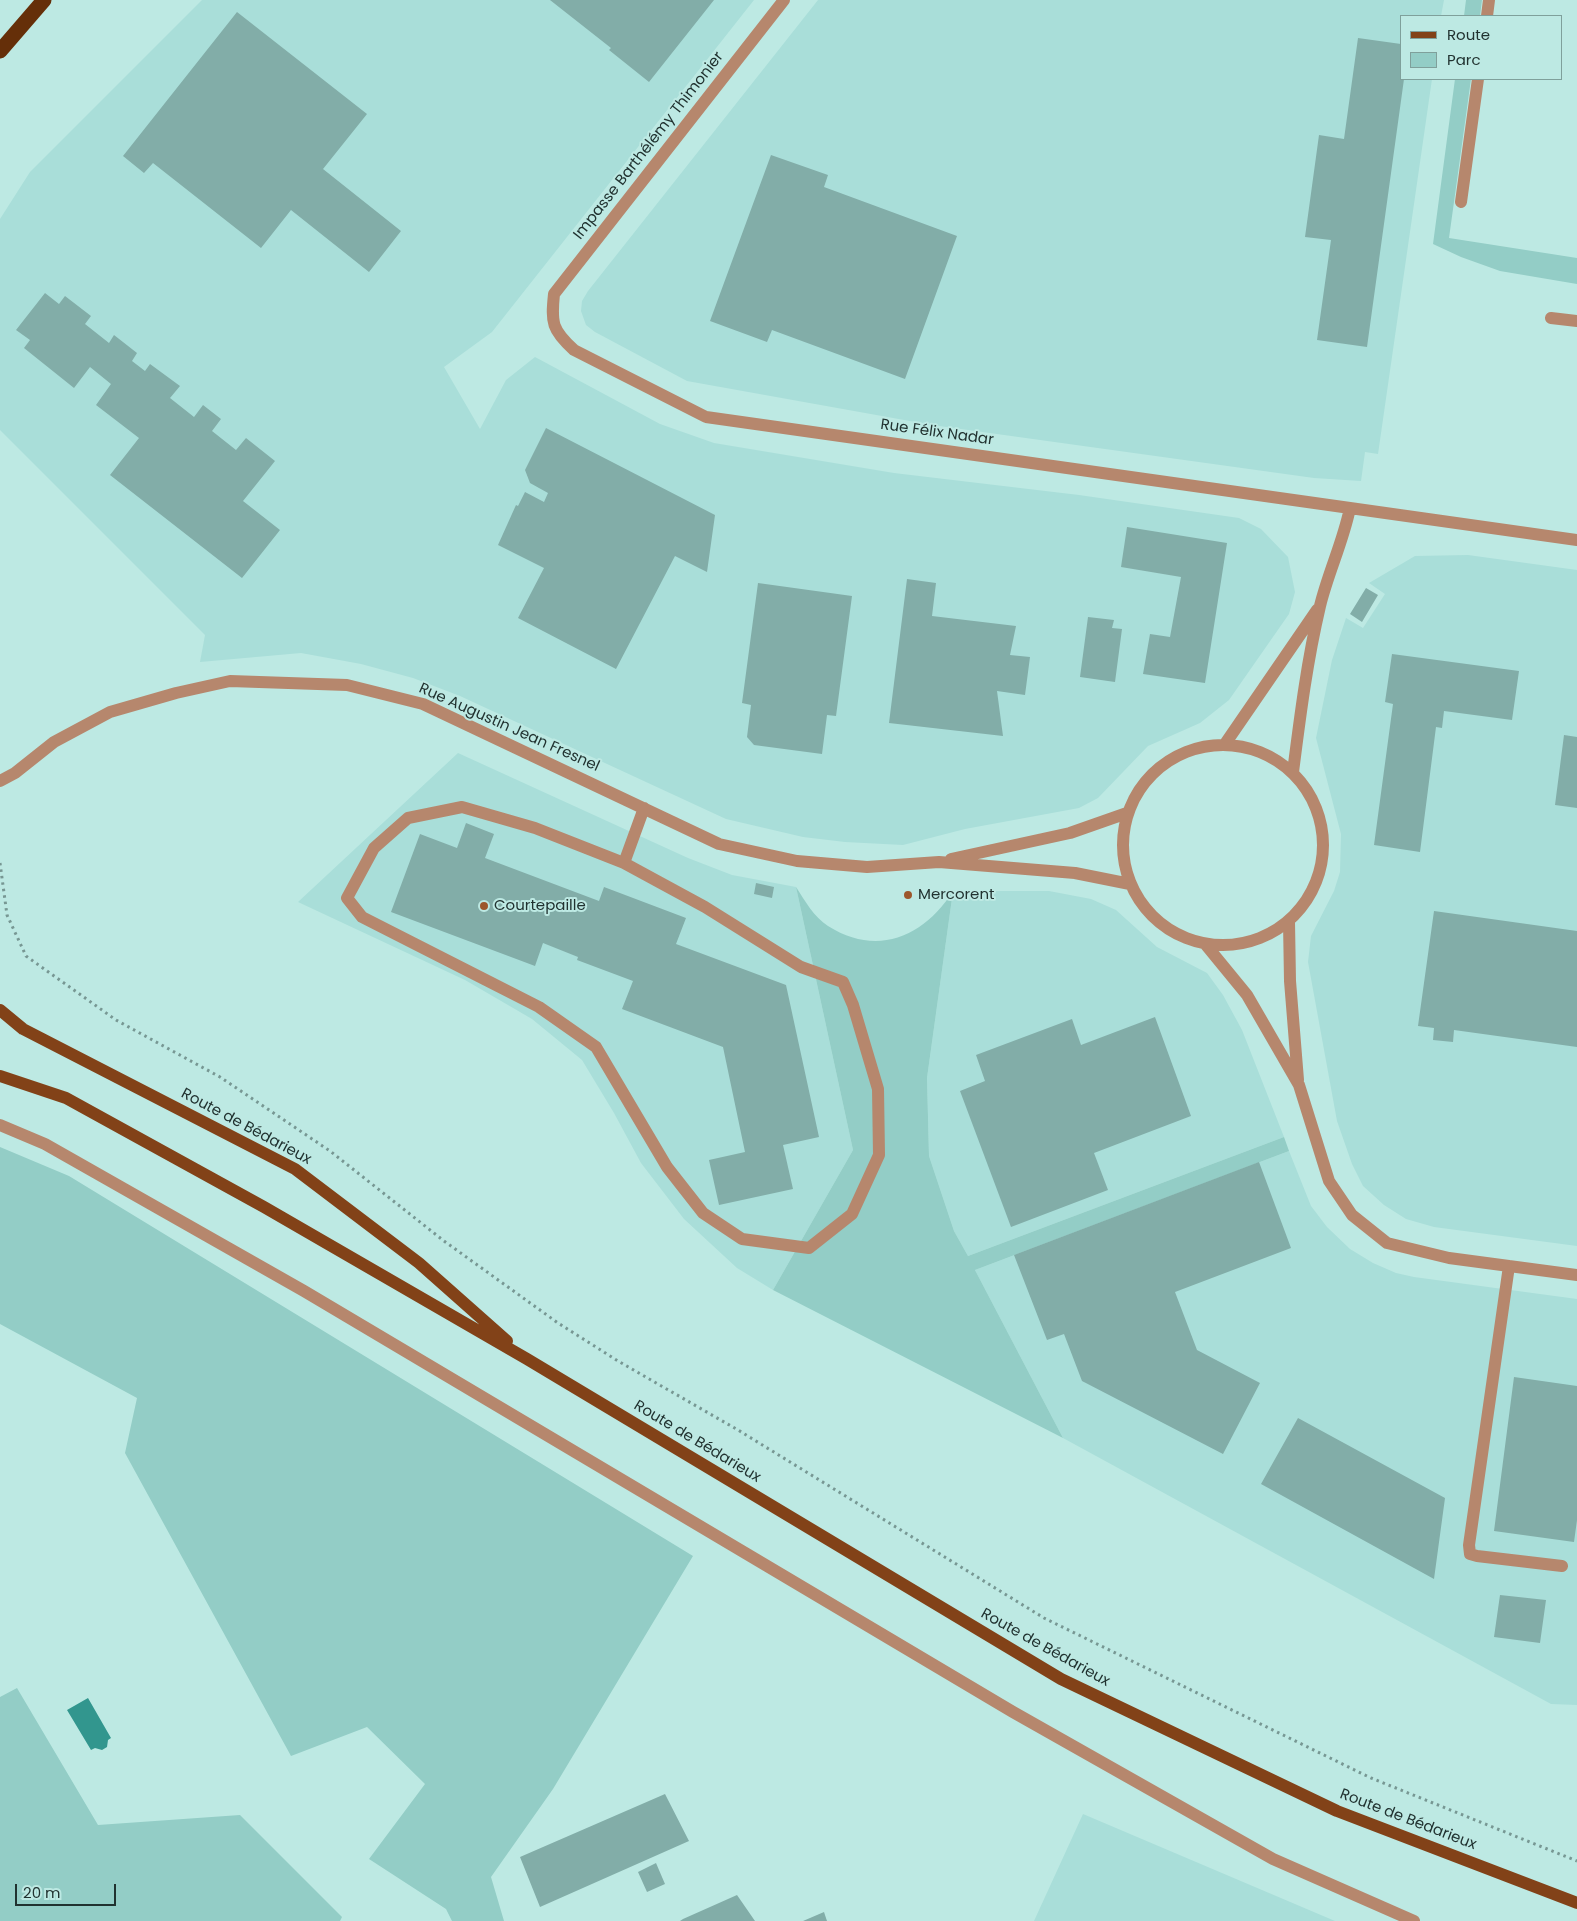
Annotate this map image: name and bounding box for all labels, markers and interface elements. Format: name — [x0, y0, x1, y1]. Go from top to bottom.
legend — [1400, 15, 1562, 80]
text: Route — [1447, 24, 1490, 45]
street label: Impasse Barthélémy Thimonier — [570, 49, 728, 243]
text: Parc — [1447, 49, 1481, 70]
street label: Rue Félix Nadar — [879, 416, 995, 450]
street label: Rue Augustin Jean Fresnel — [416, 680, 602, 776]
place label: Mercorent — [918, 886, 994, 904]
marker: Mercorent — [902, 889, 914, 901]
place label: Courtepaille — [494, 897, 586, 915]
marker: Courtepaille — [478, 900, 490, 912]
street label: Route de Bédarieux — [178, 1085, 314, 1169]
street label: Route de Bédarieux — [630, 1397, 764, 1487]
street label: Route de Bédarieux — [977, 1605, 1113, 1691]
street label: Route de Bédarieux — [1337, 1786, 1479, 1854]
scale bar — [18, 1874, 119, 1906]
text: 20 m — [23, 1882, 61, 1903]

